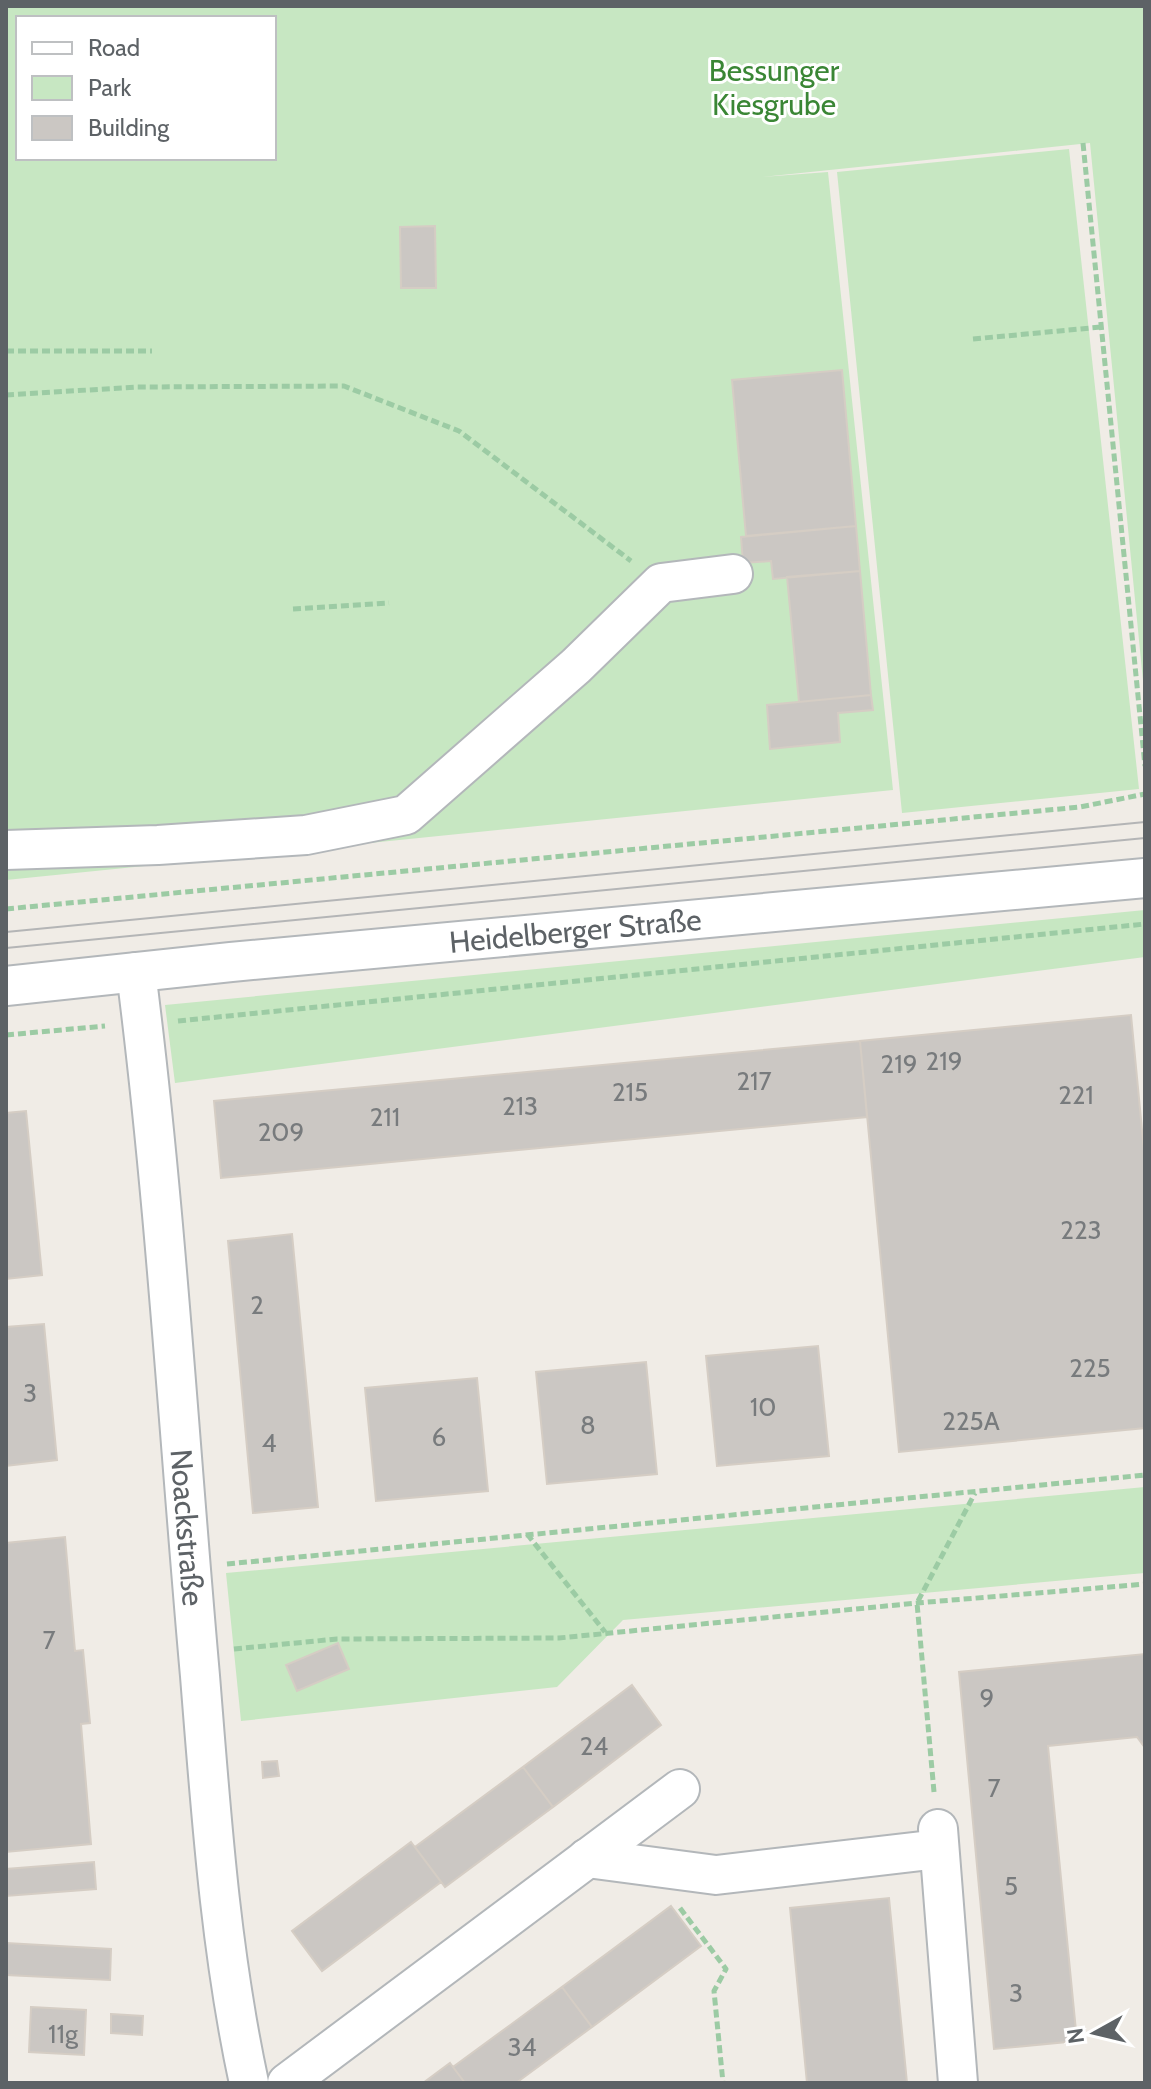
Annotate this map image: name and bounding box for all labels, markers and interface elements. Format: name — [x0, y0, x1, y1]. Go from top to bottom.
legend — [16, 16, 276, 160]
text: Road — [88, 33, 140, 62]
park label: Bessunger Kiesgrube — [709, 52, 840, 123]
text: Park — [88, 73, 131, 102]
text: Building — [88, 113, 170, 142]
street label: Heidelberger Straße — [448, 900, 703, 960]
house number: 219 — [926, 1045, 962, 1077]
house number: 219 — [881, 1048, 917, 1080]
house number: 217 — [736, 1065, 772, 1097]
house number: 215 — [612, 1076, 648, 1108]
house number: 221 — [1058, 1079, 1094, 1111]
house number: 213 — [502, 1090, 538, 1122]
house number: 211 — [370, 1101, 400, 1133]
house number: 209 — [258, 1116, 304, 1148]
house number: 223 — [1060, 1214, 1102, 1246]
house number: 2 — [250, 1289, 264, 1321]
house number: 225 — [1069, 1352, 1111, 1384]
house number: 3 — [23, 1377, 37, 1409]
house number: 10 — [750, 1391, 776, 1423]
house number: 225A — [942, 1405, 1000, 1437]
house number: 8 — [580, 1409, 596, 1441]
house number: 6 — [432, 1421, 446, 1453]
house number: 4 — [261, 1427, 277, 1459]
street label: Noackstraße — [163, 1448, 212, 1608]
house number: 7 — [42, 1624, 56, 1656]
house number: 9 — [980, 1682, 994, 1714]
house number: 24 — [580, 1730, 608, 1762]
house number: 7 — [987, 1772, 1001, 1804]
house number: 5 — [1004, 1870, 1018, 1902]
house number: 3 — [1009, 1977, 1023, 2009]
north arrow — [1055, 1993, 1135, 2073]
house number: 11g — [48, 2018, 79, 2050]
text: N — [1061, 2026, 1090, 2045]
house number: 34 — [507, 2031, 537, 2063]

